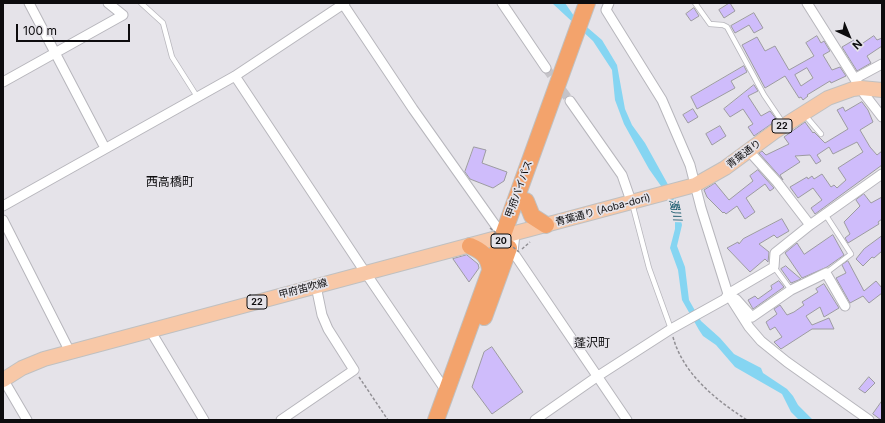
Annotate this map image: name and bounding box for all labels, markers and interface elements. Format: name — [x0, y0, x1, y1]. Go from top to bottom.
scale bar — [18, 16, 132, 42]
north arrow — [829, 16, 869, 56]
text: 100 m — [23, 23, 57, 38]
text: N — [849, 37, 865, 53]
road number: 22 — [772, 119, 792, 133]
street label: 青葉通り — [724, 137, 764, 171]
street label: 甲府バイパス — [503, 159, 535, 219]
district label: 西高橋町 — [146, 175, 194, 189]
street label: 青葉通り (Aoba-dori) — [554, 192, 652, 228]
water label: 濁川 — [666, 198, 684, 222]
road number: 20 — [491, 234, 511, 248]
street label: 甲府笛吹線 — [277, 277, 329, 301]
road number: 22 — [247, 295, 267, 309]
district label: 蓬沢町 — [574, 336, 610, 350]

